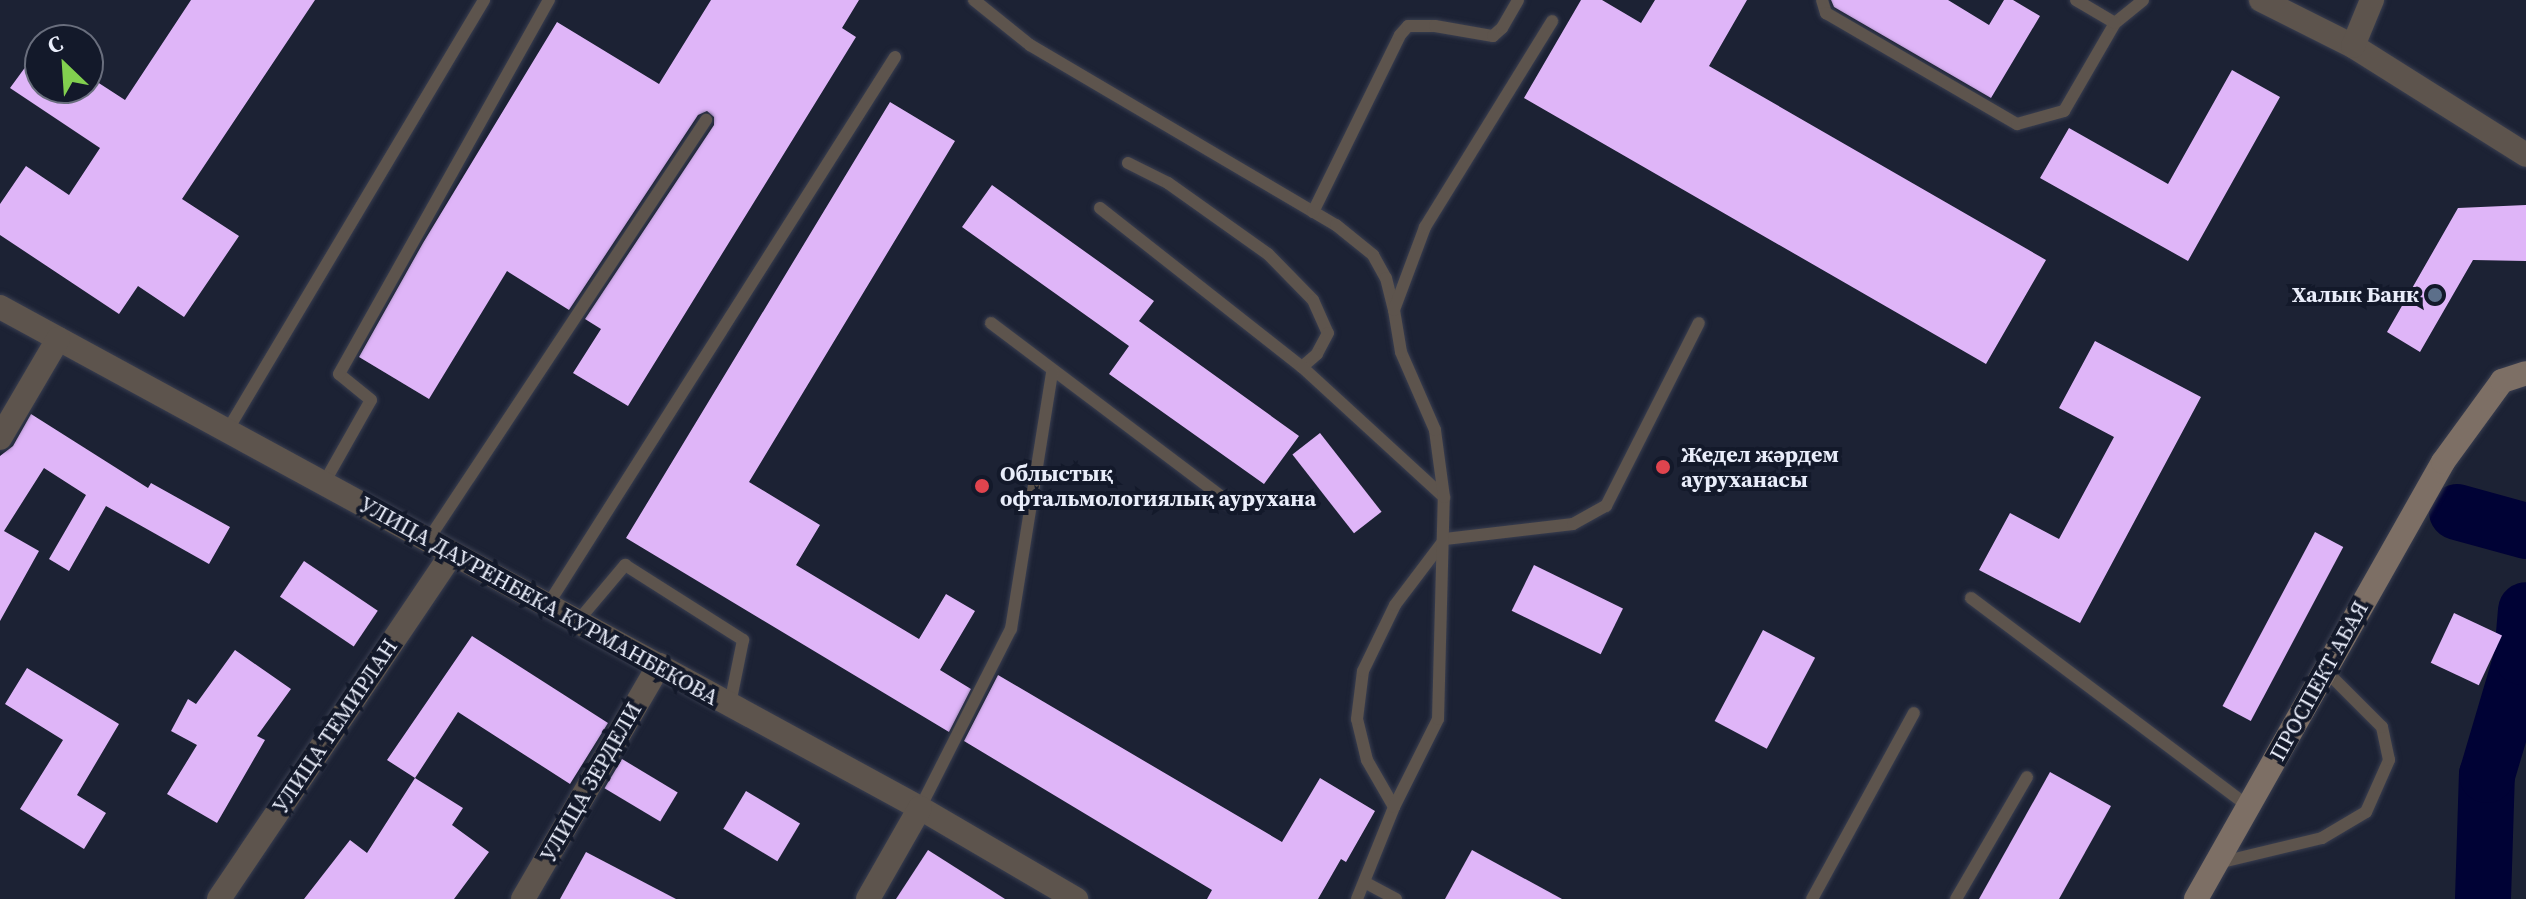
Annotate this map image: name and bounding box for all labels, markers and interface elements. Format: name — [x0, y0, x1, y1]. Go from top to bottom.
north arrow — [24, 24, 104, 104]
text: С — [42, 28, 67, 61]
place label: Халык Банк — [2292, 282, 2419, 308]
marker: Халык Банк — [2426, 286, 2444, 304]
place label: Жедел жәрдем ауруханасы — [1681, 441, 1839, 492]
marker: Жедел жәрдем ауруханасы — [1652, 456, 1674, 478]
place label: Облыстық офтальмологиялық аурухана — [1000, 460, 1316, 512]
marker: Облыстық офтальмологиялық аурухана — [971, 475, 993, 497]
street label: УЛИЦА ДАУРЕНБЕКА КУРМАНБЕКОВА — [355, 491, 723, 711]
street label: ПРОСПЕКТ АБАЯ — [2264, 596, 2374, 766]
street label: УЛИЦА ТЕМИРЛАН — [267, 634, 403, 818]
street label: УЛИЦА ЗЕРДЕЛИ — [535, 698, 647, 866]

